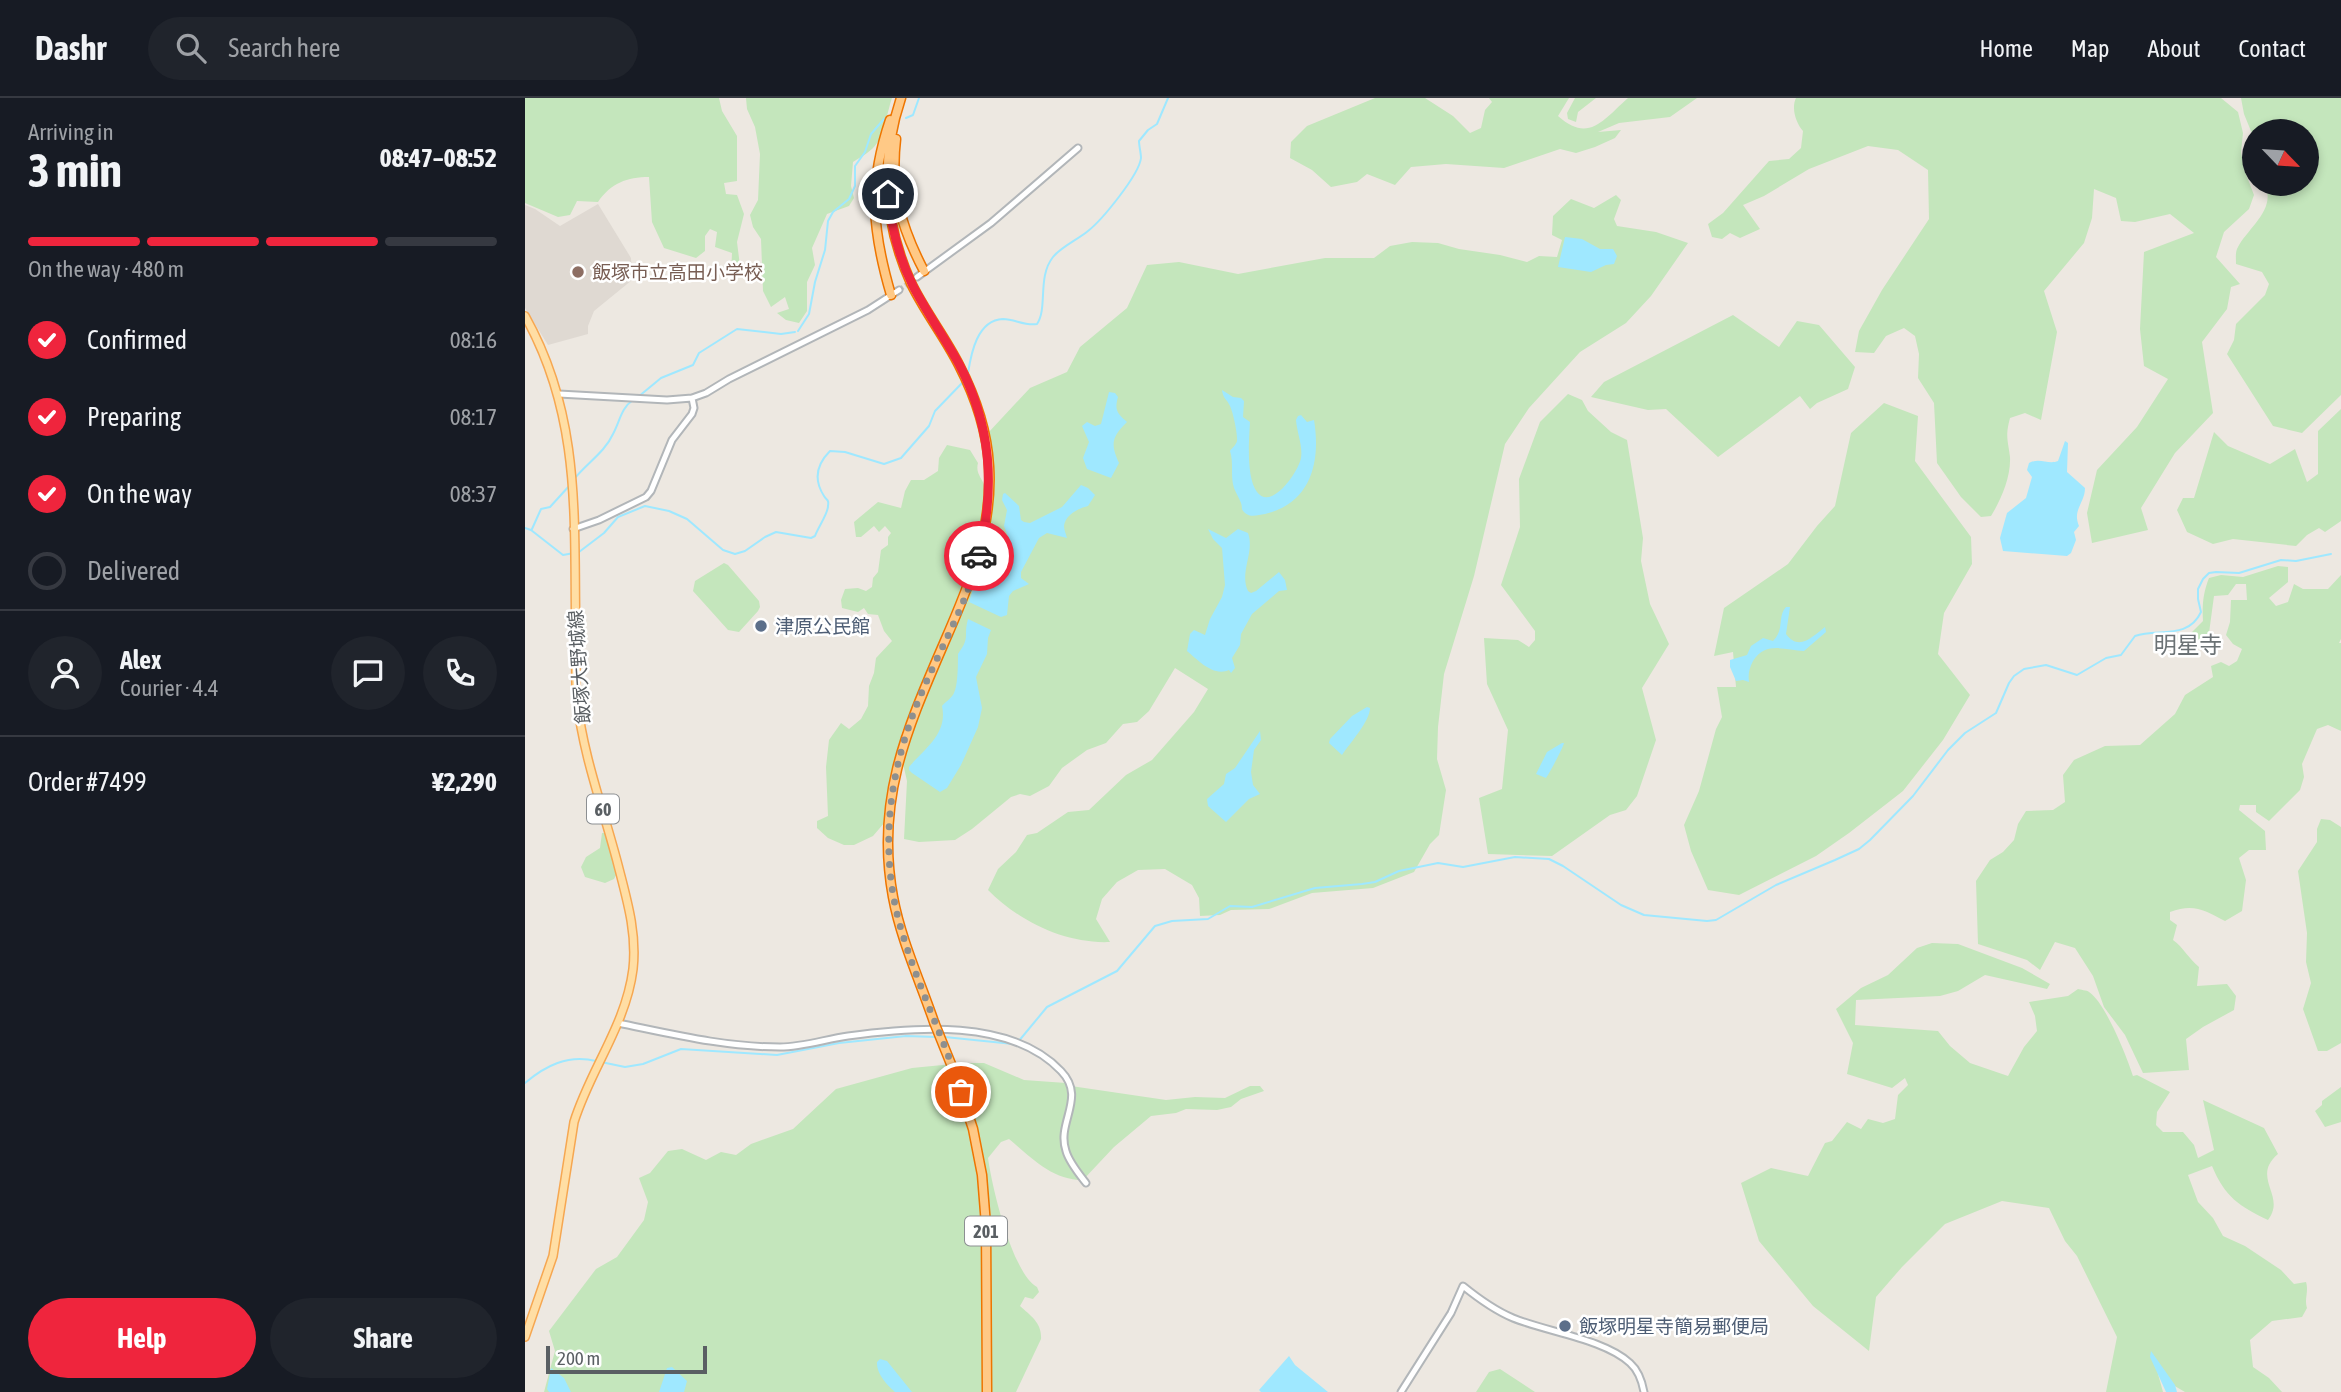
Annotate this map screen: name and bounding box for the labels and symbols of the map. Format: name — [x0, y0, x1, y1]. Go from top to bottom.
north arrow — [2242, 119, 2319, 196]
pin — [858, 164, 918, 224]
place label: 飯塚市立高田小学校 — [592, 261, 763, 283]
marker: 飯塚市立高田小学校 — [570, 264, 586, 280]
courier — [944, 521, 1014, 591]
street label: 飯塚大野城線 — [564, 609, 594, 725]
place label: 津原公民館 — [775, 615, 870, 637]
marker: 津原公民館 — [753, 618, 769, 634]
district label: 明星寺 — [2154, 632, 2223, 658]
road number: 60 — [587, 794, 619, 824]
pin — [931, 1062, 991, 1122]
road number: 201 — [965, 1216, 1007, 1246]
place label: 飯塚明星寺簡易郵便局 — [1579, 1315, 1769, 1337]
marker: 飯塚明星寺簡易郵便局 — [1557, 1318, 1573, 1334]
scale bar — [546, 1343, 707, 1375]

